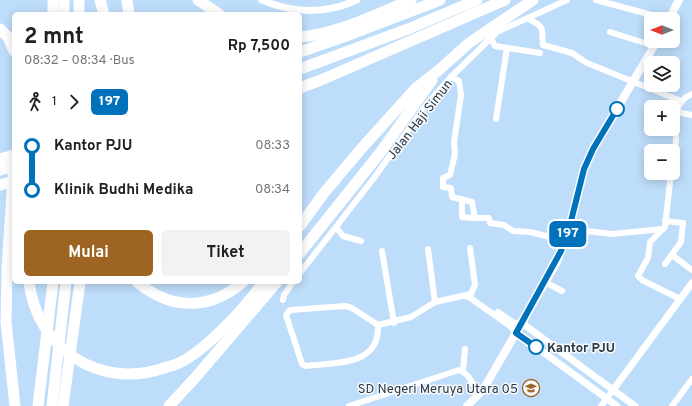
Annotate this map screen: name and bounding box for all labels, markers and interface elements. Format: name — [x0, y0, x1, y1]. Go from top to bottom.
north arrow — [644, 12, 680, 48]
map controls — [644, 12, 680, 180]
text: 2 mnt — [24, 24, 84, 51]
text: Rp 7,500 — [228, 37, 290, 56]
text: 08:32 – 08:34 · Bus — [24, 53, 135, 69]
button: layers — [644, 56, 680, 92]
street label: Jalan Haji Simun — [384, 77, 457, 163]
icon: walk — [24, 91, 46, 113]
icon: forward — [63, 91, 85, 113]
text: 197 — [99, 93, 120, 110]
text: 1 — [52, 94, 57, 110]
button: + — [644, 100, 680, 136]
unlabelled marker — [609, 101, 625, 117]
text: Kantor PJU — [54, 137, 132, 156]
text: 08:33 — [255, 138, 290, 154]
button: − — [644, 144, 680, 180]
text: Klinik Budhi Medika — [54, 181, 193, 200]
text: 08:34 — [255, 182, 290, 198]
line badge: 197 — [545, 221, 591, 247]
text: 197 — [557, 225, 579, 242]
button: Mulai — [24, 230, 153, 276]
button: Tiket — [161, 230, 290, 276]
marker: Kantor PJU — [528, 339, 544, 355]
place label: Kantor PJU — [547, 341, 615, 357]
school or university icon: SD Negeri Meruya Utara 05 — [521, 378, 541, 398]
place label: SD Negeri Meruya Utara 05 — [358, 382, 518, 398]

